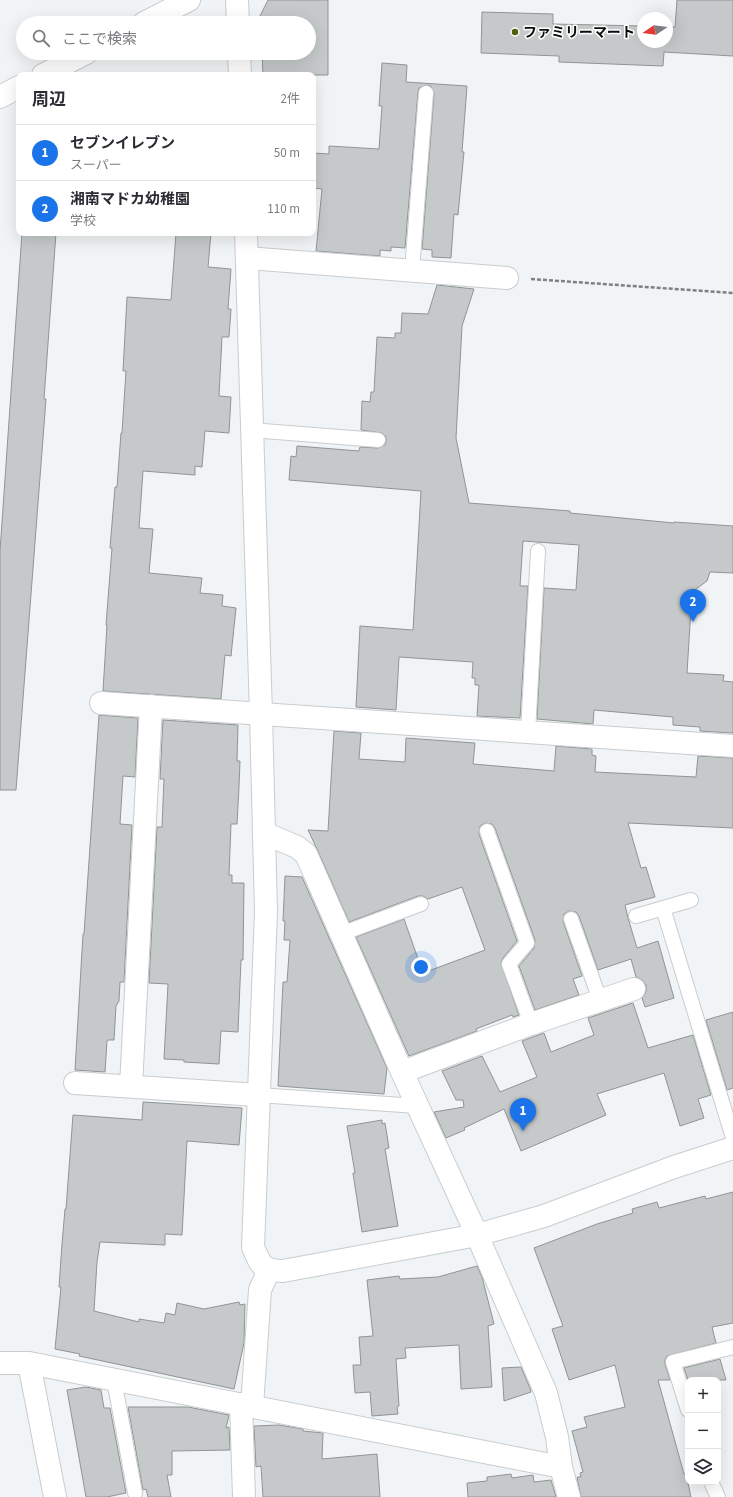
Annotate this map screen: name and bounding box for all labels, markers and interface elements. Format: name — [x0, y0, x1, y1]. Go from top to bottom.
north arrow — [637, 12, 673, 48]
search box — [16, 16, 316, 60]
place label: ファミリーマート — [523, 23, 635, 43]
icon: search — [30, 27, 52, 49]
marker: ファミリーマート — [510, 27, 520, 37]
text: ここで検索 — [62, 29, 137, 50]
text: 周辺 — [32, 88, 66, 112]
text: 2件 — [281, 90, 300, 108]
text: セブンイレブン — [70, 133, 175, 154]
text: 1 — [42, 144, 48, 162]
text: 50 m — [274, 144, 300, 162]
text: スーパー — [70, 156, 122, 174]
text: 湘南マドカ幼稚園 — [70, 189, 190, 210]
text: 2 — [42, 200, 48, 218]
text: 110 m — [267, 200, 300, 218]
text: 学校 — [70, 212, 96, 230]
pin: 2 — [680, 589, 706, 622]
your location — [411, 957, 431, 977]
pin: 1 — [510, 1098, 536, 1131]
map controls — [685, 1377, 721, 1485]
button: + — [685, 1377, 721, 1413]
button: − — [685, 1413, 721, 1449]
button: layers — [685, 1449, 721, 1485]

